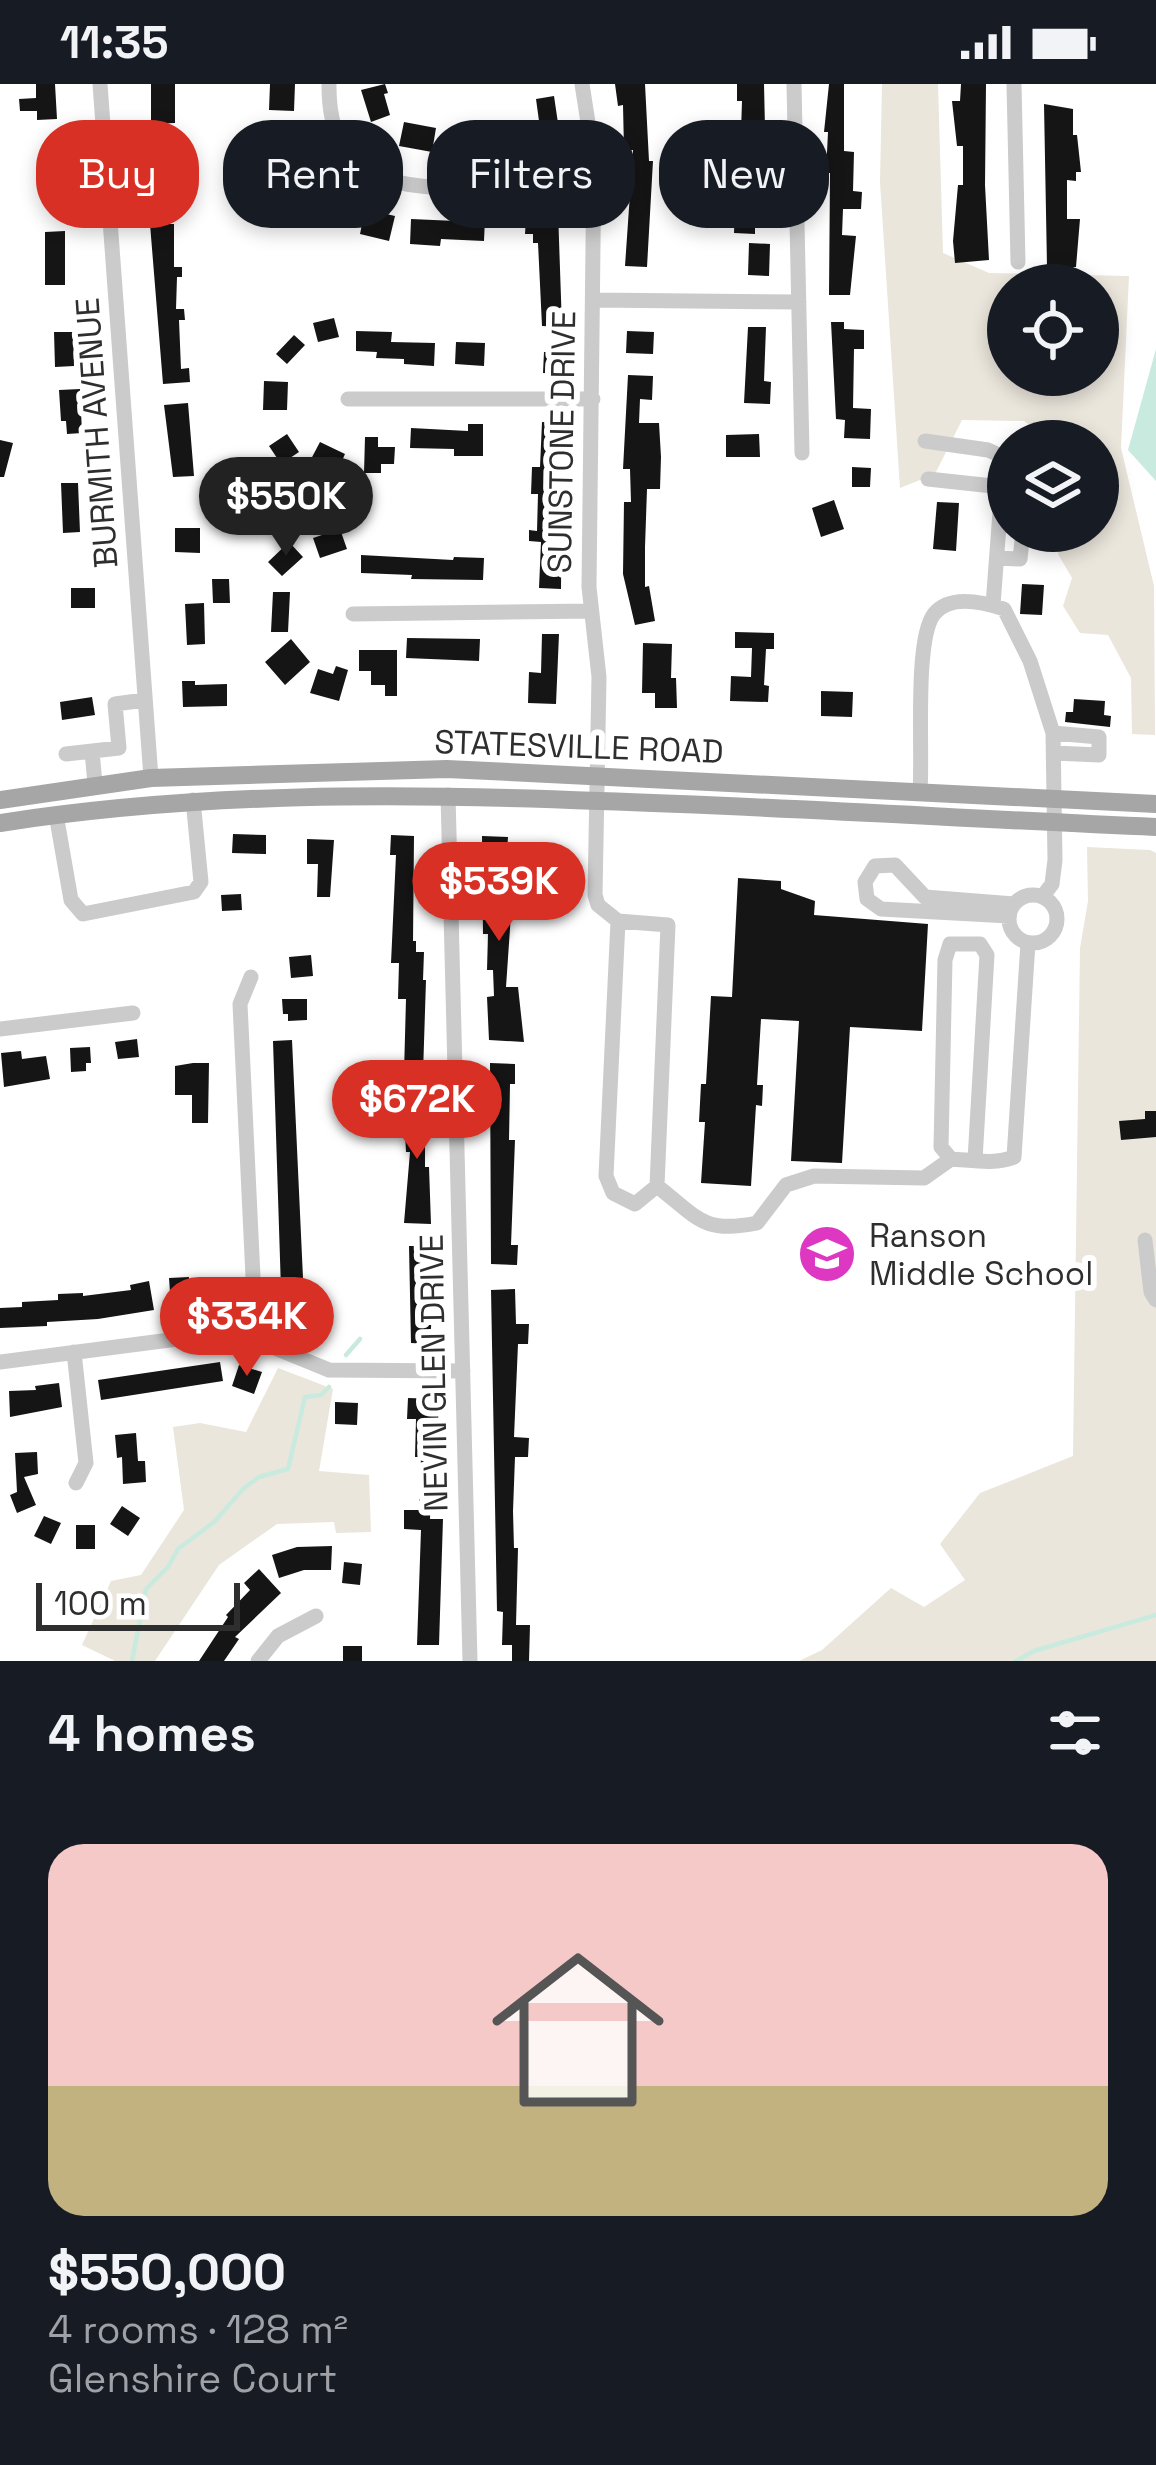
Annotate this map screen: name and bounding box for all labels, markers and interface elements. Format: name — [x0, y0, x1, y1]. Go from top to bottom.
text: 11:35 — [60, 14, 168, 71]
chip: Buy — [36, 120, 199, 228]
chip: Rent — [223, 120, 403, 228]
chip: Filters — [427, 120, 635, 228]
chip: New — [659, 120, 829, 228]
map controls — [987, 264, 1119, 552]
button: locate — [987, 264, 1119, 396]
street label: BURMITH AVENUE — [67, 296, 127, 569]
street label: SUNSTONE DRIVE — [539, 310, 585, 574]
button: layers — [987, 420, 1119, 552]
pin: $550K — [202, 457, 370, 559]
text: $550K — [226, 471, 346, 520]
street label: STATESVILLE ROAD — [434, 721, 724, 773]
pin: $539K — [415, 842, 583, 944]
text: $539K — [439, 856, 559, 905]
pin: $672K — [333, 1060, 501, 1162]
text: $672K — [359, 1074, 475, 1123]
place label: Ranson Middle School — [869, 1215, 1093, 1295]
school or university icon: Ranson Middle School — [796, 1223, 858, 1285]
street label: NEVIN GLEN DRIVE — [411, 1234, 457, 1512]
pin: $334K — [163, 1277, 331, 1379]
text: $334K — [187, 1291, 307, 1340]
scale bar — [36, 1577, 240, 1630]
text: 100 m — [54, 1583, 147, 1625]
icon: filters — [1042, 1700, 1108, 1766]
text: 4 homes — [48, 1701, 256, 1766]
icon: home — [470, 1922, 686, 2138]
text: $550,000 — [48, 2240, 286, 2305]
text: 4 rooms · 128 m² — [48, 2305, 348, 2354]
text: Glenshire Court — [48, 2354, 337, 2403]

